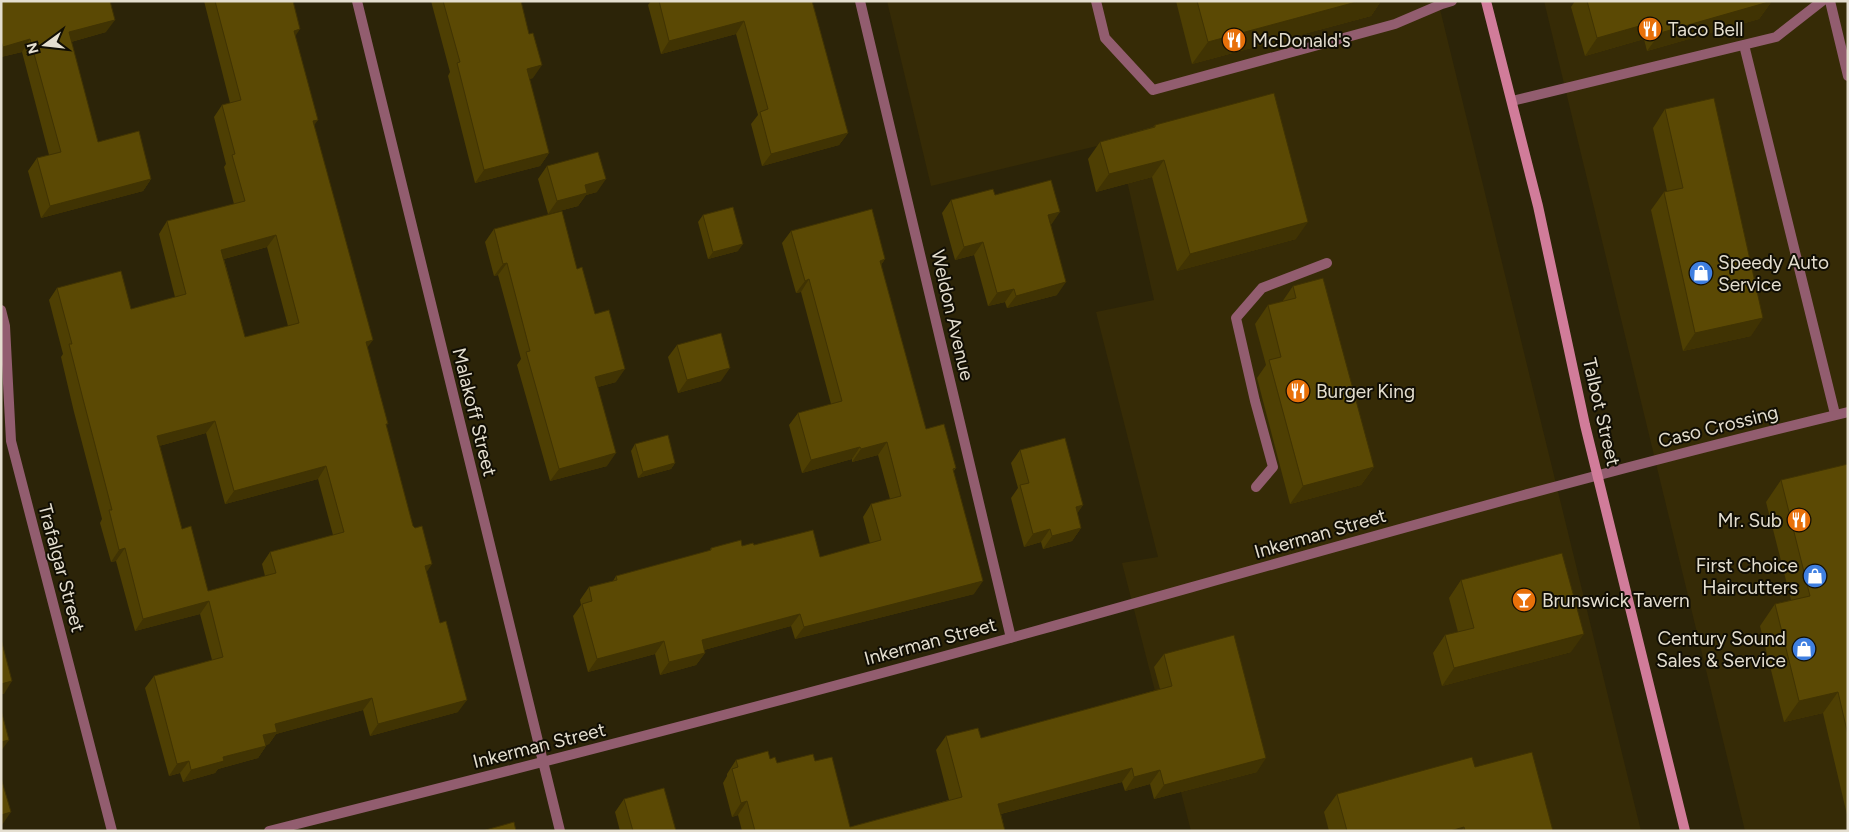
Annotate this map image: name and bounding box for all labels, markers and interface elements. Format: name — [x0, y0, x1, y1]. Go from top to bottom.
restaurant icon: Taco Bell — [1637, 16, 1663, 42]
place label: Taco Bell — [1668, 18, 1743, 41]
north arrow — [20, 20, 70, 70]
restaurant icon: McDonald's — [1221, 27, 1247, 53]
place label: McDonald's — [1252, 29, 1351, 52]
text: N — [23, 41, 43, 56]
street label: Weldon Avenue — [926, 247, 979, 383]
place label: Speedy Auto Service — [1718, 251, 1829, 296]
shop icon: Speedy Auto Service — [1688, 260, 1714, 286]
street label: Malakoff Street — [447, 345, 502, 479]
street label: Talbot Street — [1578, 356, 1625, 468]
restaurant icon: Burger King — [1285, 378, 1311, 404]
place label: Burger King — [1316, 380, 1415, 403]
street label: Caso Crossing — [1656, 400, 1781, 453]
street label: Trafalgar Street — [33, 502, 90, 635]
street label: Inkerman Street — [1252, 504, 1389, 563]
restaurant icon: Mr. Sub — [1786, 507, 1812, 533]
place label: Mr. Sub — [1717, 509, 1782, 532]
place label: First Choice Haircutters — [1696, 554, 1798, 599]
shop icon: First Choice Haircutters — [1802, 563, 1828, 589]
bar icon: Brunswick Tavern — [1511, 587, 1537, 613]
place label: Brunswick Tavern — [1542, 589, 1690, 612]
street label: Inkerman Street — [862, 613, 999, 670]
place label: Century Sound Sales & Service — [1656, 627, 1786, 672]
shop icon: Century Sound Sales & Service — [1791, 636, 1817, 662]
street label: Inkerman Street — [470, 718, 608, 773]

